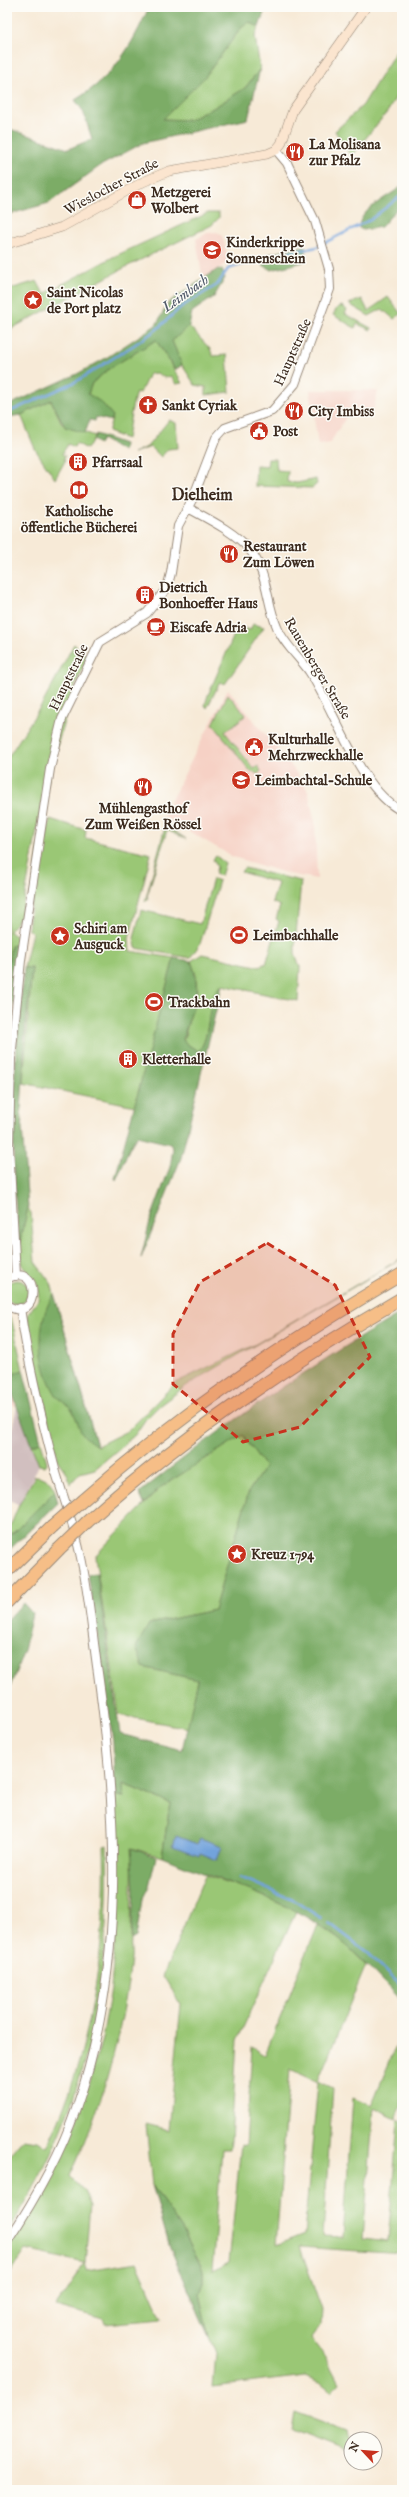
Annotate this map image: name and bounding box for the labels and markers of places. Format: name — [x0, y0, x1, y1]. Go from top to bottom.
place label: La Molisana zur Pfalz — [309, 136, 382, 170]
restaurant icon: La Molisana zur Pfalz — [284, 141, 306, 163]
place label: Metzgerei Wolbert — [150, 184, 211, 218]
shop icon: Metzgerei Wolbert — [126, 189, 148, 211]
place label: Kinderkrippe Sonnenschein — [226, 234, 306, 268]
school or university icon: Kinderkrippe Sonnenschein — [201, 239, 223, 261]
place label: Saint Nicolas de Port platz — [47, 284, 123, 318]
place icon: Saint Nicolas de Port platz — [22, 289, 44, 311]
church icon: Sankt Cyriak — [137, 394, 159, 416]
place label: Sankt Cyriak — [162, 397, 238, 415]
restaurant icon: City Imbiss — [283, 400, 305, 422]
place label: City Imbiss — [308, 403, 374, 421]
public building icon: Post — [248, 420, 270, 442]
place label: Post — [273, 423, 298, 441]
building icon: Pfarrsaal — [67, 451, 89, 473]
place label: Pfarrsaal — [92, 454, 144, 472]
library icon: Katholische öffentliche Bücherei — [68, 479, 90, 501]
place label: Katholische öffentliche Bücherei — [21, 503, 138, 537]
place label: Restaurant Zum Löwen — [243, 538, 315, 572]
restaurant icon: Restaurant Zum Löwen — [218, 543, 240, 565]
place label: Dietrich Bonhoeffer Haus — [159, 579, 258, 613]
building icon: Dietrich Bonhoeffer Haus — [134, 584, 156, 606]
cafe icon: Eiscafe Adria — [145, 616, 167, 638]
place label: Eiscafe Adria — [170, 619, 248, 637]
place label: Kulturhalle Mehrzweckhalle — [268, 731, 364, 765]
public building icon: Kulturhalle Mehrzweckhalle — [243, 736, 265, 758]
school or university icon: Leimbachtal-Schule — [230, 769, 252, 791]
place label: Leimbachtal-Schule — [255, 772, 373, 790]
restaurant icon: Mühlengasthof Zum Weißen Rössel — [132, 776, 154, 798]
place label: Mühlengasthof Zum Weißen Rössel — [85, 800, 202, 834]
place label: Schiri am Ausguck — [73, 920, 127, 954]
sports icon: Leimbachhalle — [228, 924, 250, 946]
place icon: Schiri am Ausguck — [49, 925, 71, 947]
place label: Leimbachhalle — [253, 927, 339, 945]
sports icon: Trackbahn — [143, 991, 165, 1013]
place label: Trackbahn — [167, 994, 231, 1012]
building icon: Kletterhalle — [117, 1048, 139, 1070]
place label: Kletterhalle — [142, 1051, 212, 1069]
place icon: Kreuz 1794 — [226, 1543, 248, 1565]
place label: Kreuz 1794 — [251, 1546, 315, 1564]

